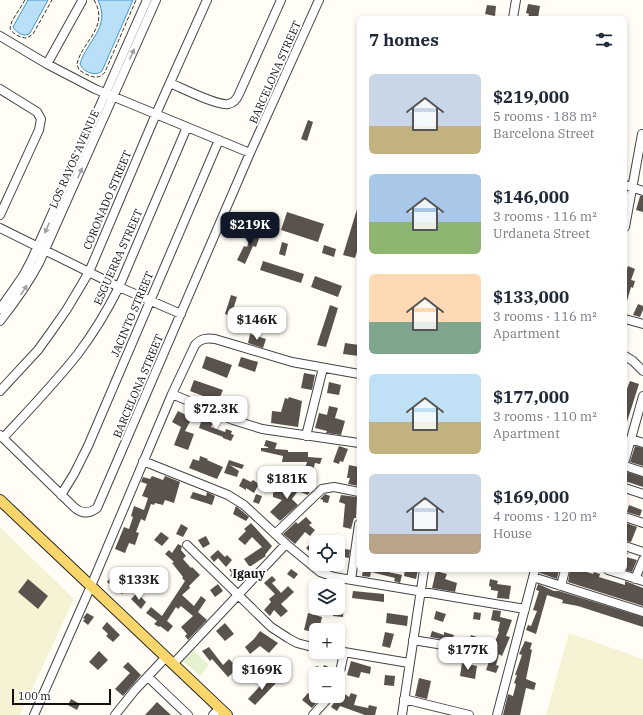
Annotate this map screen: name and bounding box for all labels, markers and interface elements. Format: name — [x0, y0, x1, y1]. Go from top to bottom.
street label: BARCELONA STREET — [246, 18, 304, 126]
text: 7 homes — [369, 29, 439, 51]
icon: filters — [593, 29, 615, 51]
one-way arrow — [129, 48, 135, 60]
text: $219,000 — [493, 86, 569, 108]
icon: home — [401, 90, 449, 138]
street label: LOS RAYOS AVENUE — [46, 108, 102, 210]
text: 5 rooms · 188 m² — [493, 108, 597, 125]
text: Barcelona Street — [493, 125, 594, 142]
street label: CORONADO STREET — [80, 148, 134, 252]
one-way arrow — [77, 166, 83, 178]
text: $146,000 — [493, 186, 569, 208]
icon: home — [401, 190, 449, 238]
street label: ESGUERRA STREET — [91, 207, 145, 307]
text: 3 rooms · 116 m² — [493, 208, 597, 225]
pin: $219K — [222, 212, 278, 246]
text: $219K — [229, 216, 271, 233]
one-way arrow — [44, 222, 50, 233]
text: Urdaneta Street — [493, 225, 590, 242]
street label: JACINTO STREET — [108, 269, 156, 359]
one-way arrow — [20, 284, 27, 296]
text: $133,000 — [493, 286, 569, 308]
icon: home — [401, 290, 449, 338]
pin: $146K — [229, 307, 285, 341]
text: 3 rooms · 116 m² — [493, 308, 597, 325]
text: $146K — [236, 311, 278, 328]
text: Apartment — [493, 325, 560, 342]
street label: BARCELONA STREET — [110, 332, 166, 440]
text: $177,000 — [493, 386, 569, 408]
icon: home — [401, 390, 449, 438]
pin: $72.3K — [183, 396, 249, 430]
text: $72.3K — [194, 400, 238, 417]
text: 3 rooms · 110 m² — [493, 408, 597, 425]
text: Apartment — [493, 425, 560, 442]
pin: $181K — [259, 466, 315, 500]
text: $181K — [266, 470, 308, 487]
text: $169,000 — [493, 486, 569, 508]
icon: home — [401, 490, 449, 538]
text: 4 rooms · 120 m² — [493, 508, 597, 525]
text: House — [493, 525, 532, 542]
map controls — [309, 535, 345, 703]
button: locate — [309, 535, 345, 571]
district label: Igauy — [233, 566, 266, 581]
pin: $133K — [111, 567, 167, 601]
text: $133K — [118, 571, 160, 588]
button: layers — [309, 579, 345, 615]
button: + — [309, 623, 345, 659]
pin: $177K — [440, 637, 496, 671]
text: $177K — [447, 641, 489, 658]
pin: $169K — [234, 657, 290, 691]
text: $169K — [241, 661, 283, 678]
button: − — [309, 667, 345, 703]
scale bar — [12, 687, 111, 706]
text: 100 m — [18, 689, 51, 703]

